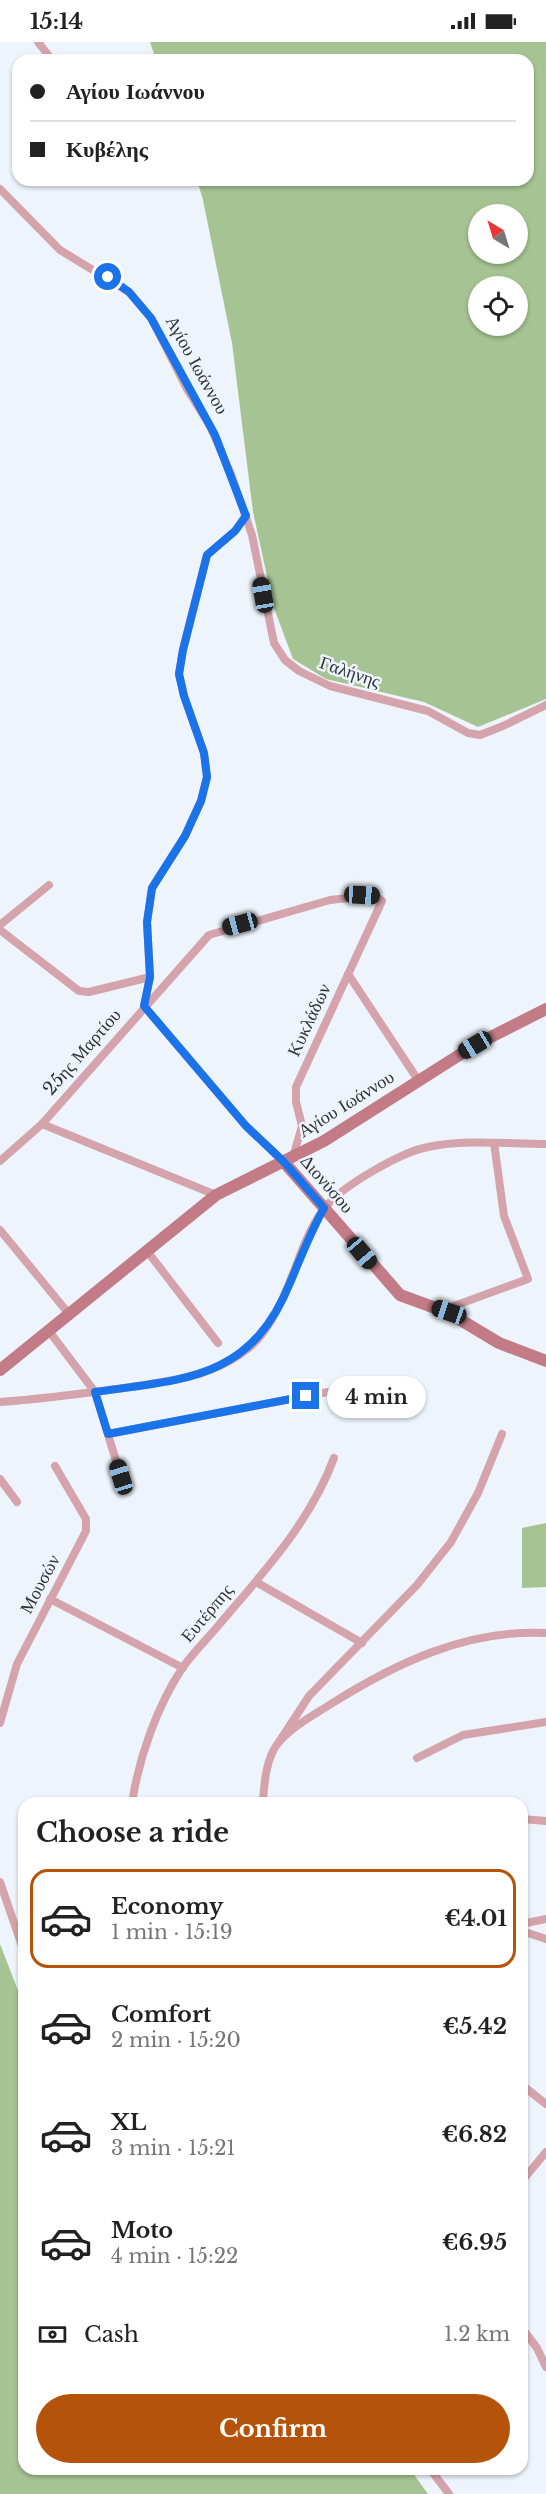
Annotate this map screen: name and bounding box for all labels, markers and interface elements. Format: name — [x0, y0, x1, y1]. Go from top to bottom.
text: 15:14 — [30, 8, 83, 35]
text: Αγίου Ιωάννου — [66, 78, 205, 105]
text: Κυβέλης — [66, 136, 148, 163]
north arrow — [468, 204, 528, 264]
map controls — [468, 204, 528, 336]
route start — [94, 263, 121, 290]
button: locate — [468, 276, 528, 336]
street label: Αγίου Ιωάννου — [161, 312, 233, 418]
car — [251, 576, 275, 614]
street label: Γαλήνης — [317, 651, 383, 693]
car — [344, 885, 380, 905]
car — [220, 911, 260, 937]
street label: Κυκλάδων — [283, 980, 335, 1060]
street label: 25ης Μαρτίου — [38, 1004, 126, 1100]
car — [455, 1028, 495, 1062]
street label: Αγίου Ιωάννου — [294, 1066, 398, 1142]
street label: Διονύσου — [296, 1150, 358, 1218]
car — [344, 1233, 380, 1273]
car — [429, 1298, 469, 1326]
callout: 4 min — [327, 1375, 426, 1417]
route end — [292, 1382, 319, 1409]
text: 4 min — [345, 1385, 408, 1409]
car — [107, 1457, 135, 1497]
street label: Μουσών — [15, 1551, 65, 1617]
street label: Ευτέρπης — [176, 1579, 238, 1647]
text: Choose a ride — [36, 1816, 229, 1849]
icon: car — [39, 1892, 93, 1946]
text: Economy — [111, 1893, 223, 1920]
text: €4.01 — [444, 1905, 507, 1932]
text: 1 min · 15:19 — [111, 1920, 233, 1944]
icon: car — [39, 2000, 93, 2054]
text: Comfort — [111, 2001, 211, 2028]
text: €5.42 — [442, 2013, 507, 2040]
text: 2 min · 15:20 — [111, 2028, 241, 2052]
icon: car — [39, 2108, 93, 2162]
text: XL — [111, 2109, 146, 2136]
text: €6.82 — [441, 2121, 507, 2148]
text: 3 min · 15:21 — [111, 2136, 236, 2160]
icon: car — [39, 2216, 93, 2270]
text: Moto — [111, 2217, 173, 2244]
text: €6.95 — [442, 2229, 507, 2256]
text: 4 min · 15:22 — [111, 2244, 238, 2268]
icon: cash — [36, 2318, 69, 2351]
text: Cash — [84, 2321, 139, 2348]
text: 1.2 km — [444, 2322, 510, 2346]
button: Confirm — [36, 2394, 510, 2463]

